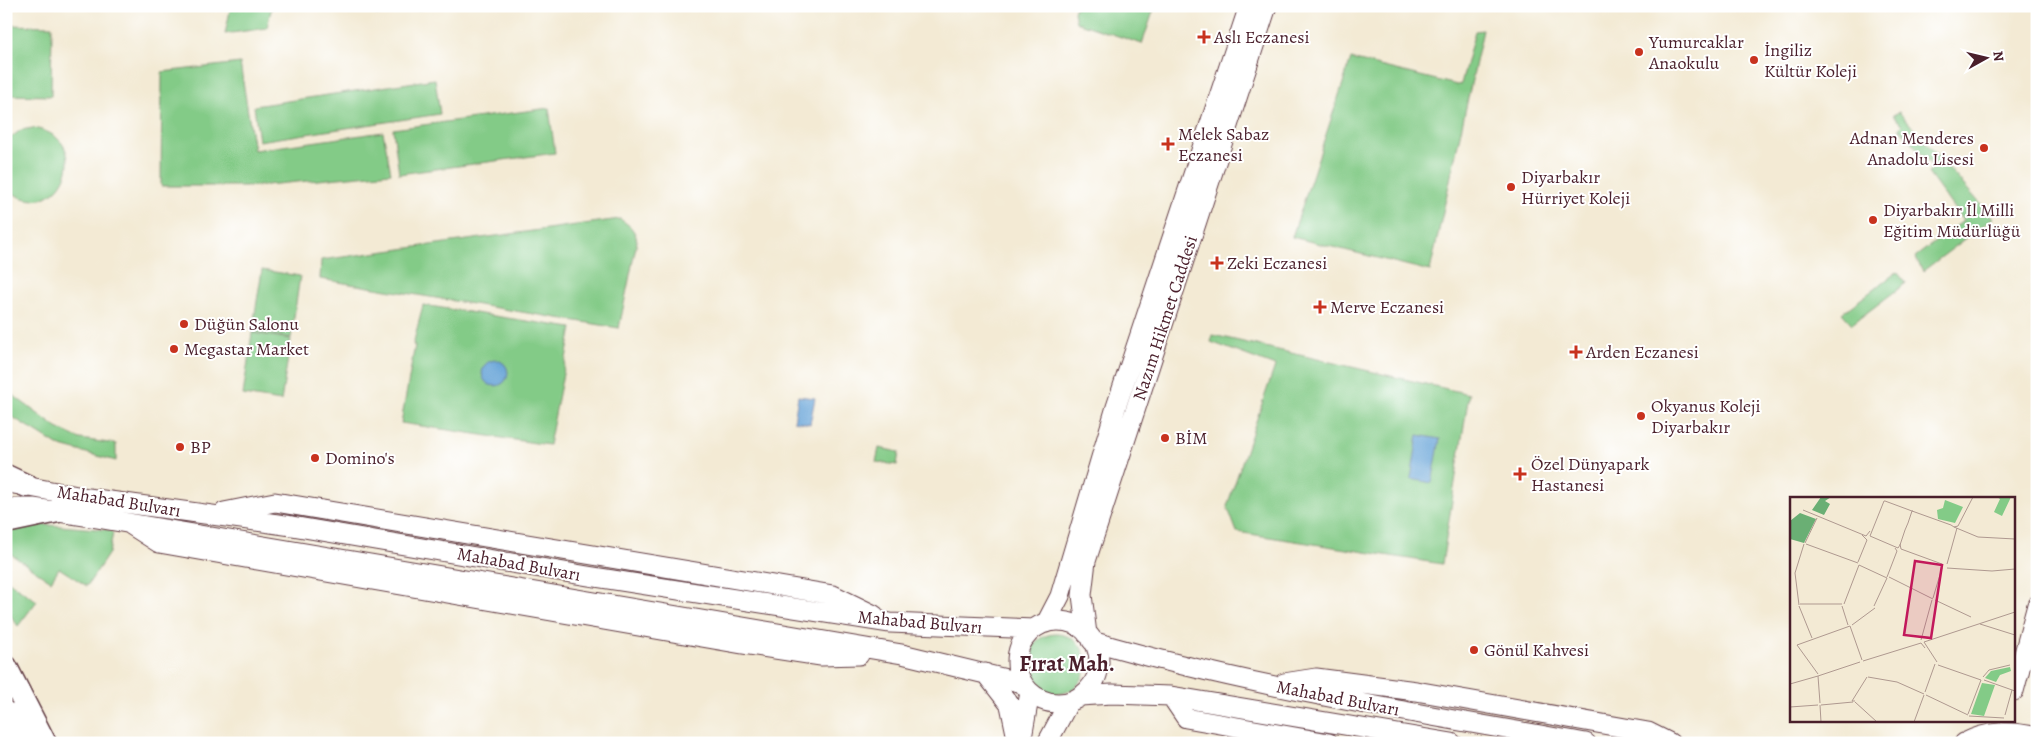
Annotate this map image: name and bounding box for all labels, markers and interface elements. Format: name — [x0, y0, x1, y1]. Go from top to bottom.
place label: Aslı Eczanesi — [1213, 25, 1310, 49]
place label: Yumurcaklar Anaokulu — [1648, 30, 1744, 75]
marker: Aslı Eczanesi — [1198, 31, 1210, 43]
north arrow — [1960, 32, 2010, 82]
place label: İngiliz Kültür Koleji — [1764, 38, 1857, 83]
marker: Yumurcaklar Anaokulu — [1633, 46, 1645, 58]
text: N — [1988, 50, 2008, 63]
marker: İngiliz Kültür Koleji — [1748, 54, 1760, 66]
place label: Melek Sabaz Eczanesi — [1178, 122, 1269, 167]
place label: Adnan Menderes Anadolu Lisesi — [1849, 126, 1974, 171]
marker: Melek Sabaz Eczanesi — [1162, 138, 1174, 150]
marker: Adnan Menderes Anadolu Lisesi — [1978, 142, 1990, 154]
place label: Diyarbakır Hürriyet Koleji — [1521, 165, 1630, 210]
marker: Diyarbakır Hürriyet Koleji — [1505, 181, 1517, 193]
place label: Diyarbakır İl Milli Eğitim Müdürlüğü — [1883, 198, 2021, 243]
marker: Diyarbakır İl Milli Eğitim Müdürlüğü — [1867, 214, 1879, 226]
street label: Nazım Hikmet Caddesi — [1127, 232, 1203, 404]
place label: Zeki Eczanesi — [1227, 251, 1327, 275]
marker: Zeki Eczanesi — [1211, 257, 1223, 269]
place label: Merve Eczanesi — [1330, 295, 1444, 319]
marker: Merve Eczanesi — [1314, 301, 1326, 313]
place label: Düğün Salonu — [194, 312, 299, 336]
marker: Düğün Salonu — [178, 318, 190, 330]
place label: Megastar Market — [184, 337, 309, 361]
place label: Arden Eczanesi — [1585, 340, 1699, 364]
marker: Megastar Market — [168, 343, 180, 355]
marker: Arden Eczanesi — [1570, 346, 1582, 358]
place label: Okyanus Koleji Diyarbakır — [1651, 394, 1761, 439]
marker: Okyanus Koleji Diyarbakır — [1635, 410, 1647, 422]
place label: BİM — [1175, 426, 1208, 450]
marker: BİM — [1159, 432, 1171, 444]
place label: BP — [190, 435, 211, 459]
marker: BP — [174, 441, 186, 453]
place label: Domino's — [325, 446, 395, 470]
marker: Domino's — [309, 452, 321, 464]
place label: Özel Dünyapark Hastanesi — [1531, 452, 1650, 497]
marker: Özel Dünyapark Hastanesi — [1513, 467, 1527, 481]
street label: Mahabad Bulvarı — [55, 479, 183, 523]
inset map — [1790, 497, 2016, 722]
street label: Mahabad Bulvarı — [455, 541, 583, 587]
street label: Mahabad Bulvarı — [857, 605, 983, 639]
place label: Gönül Kahvesi — [1484, 638, 1589, 662]
marker: Gönül Kahvesi — [1468, 644, 1480, 656]
district label: Fırat Mah. — [1019, 649, 1115, 679]
street label: Mahabad Bulvarı — [1274, 674, 1402, 722]

